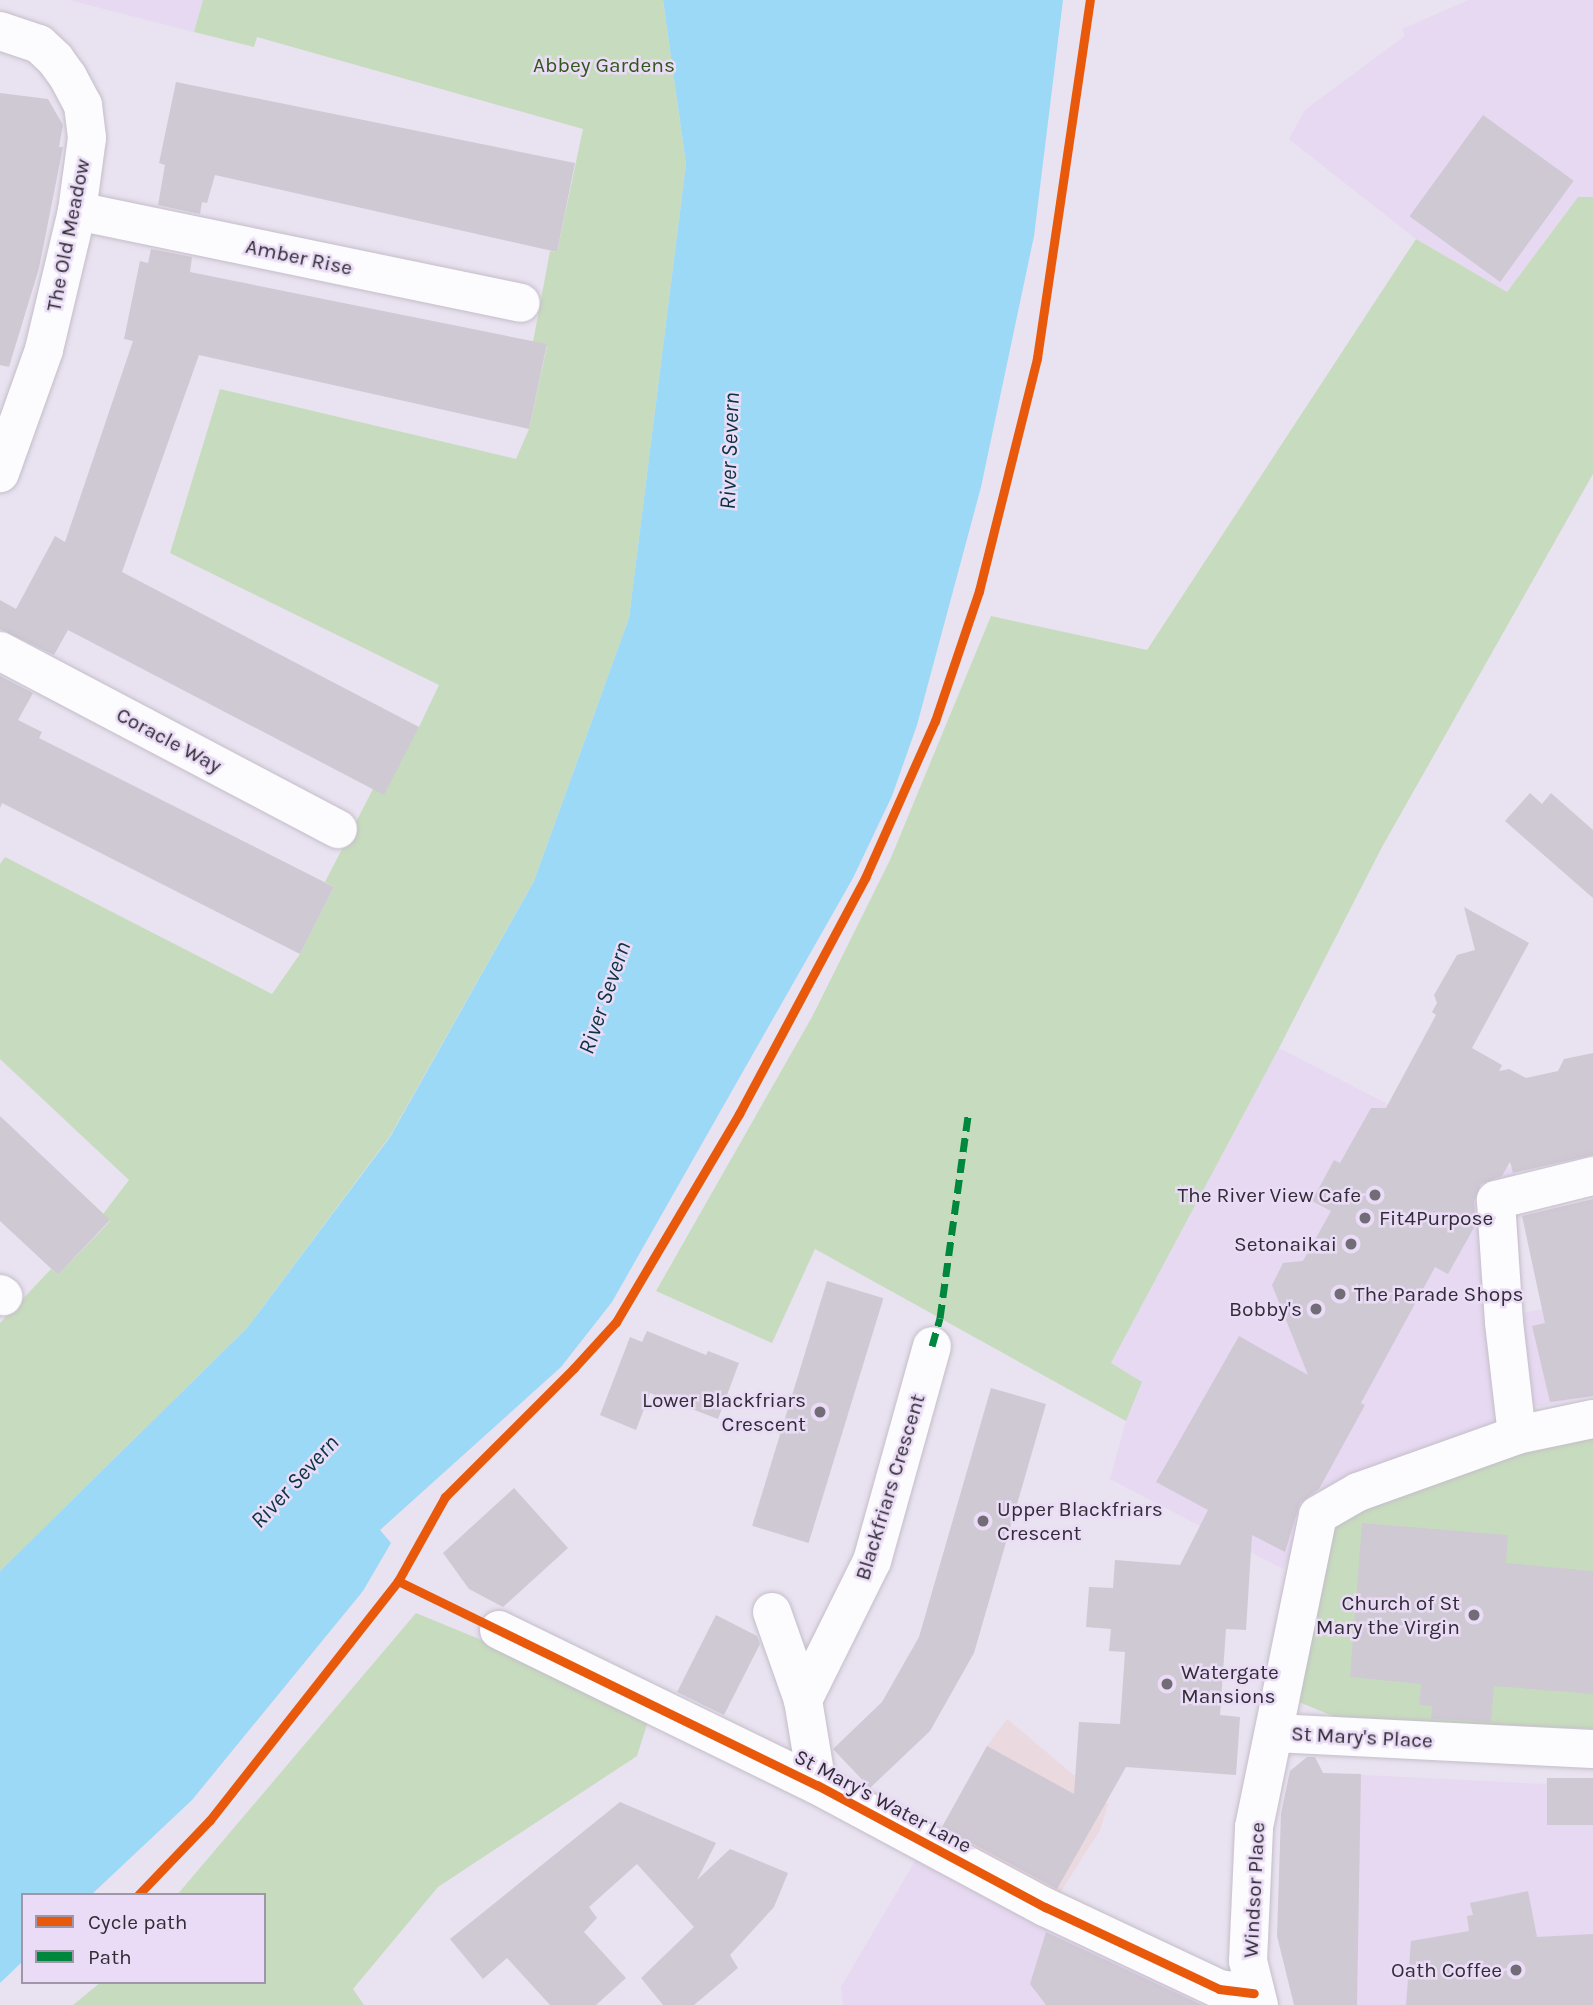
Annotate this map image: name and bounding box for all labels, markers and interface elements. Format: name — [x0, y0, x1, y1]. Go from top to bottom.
park label: Abbey Gardens — [533, 52, 675, 78]
street label: The Old Meadow — [41, 156, 95, 314]
street label: Amber Rise — [243, 233, 355, 281]
water label: River Severn — [714, 392, 746, 510]
street label: Coracle Way — [112, 702, 226, 778]
water label: River Severn — [573, 938, 637, 1058]
place label: The River View Cafe — [1178, 1182, 1361, 1208]
marker: The River View Cafe — [1367, 1187, 1383, 1203]
place label: Fit4Purpose — [1379, 1205, 1493, 1231]
marker: Fit4Purpose — [1357, 1210, 1373, 1226]
place label: Setonaikai — [1234, 1231, 1337, 1257]
marker: Setonaikai — [1343, 1236, 1359, 1252]
place label: The Parade Shops — [1354, 1281, 1524, 1307]
marker: The Parade Shops — [1332, 1286, 1348, 1302]
place label: Bobby's — [1229, 1296, 1302, 1322]
marker: Bobby's — [1308, 1301, 1324, 1317]
place label: Lower Blackfriars Crescent — [642, 1387, 806, 1437]
street label: Blackfriars Crescent — [850, 1391, 930, 1583]
marker: Lower Blackfriars Crescent — [812, 1404, 828, 1420]
water label: River Severn — [245, 1430, 345, 1534]
place label: Upper Blackfriars Crescent — [997, 1496, 1163, 1546]
marker: Upper Blackfriars Crescent — [975, 1513, 991, 1529]
place label: Church of St Mary the Virgin — [1316, 1590, 1460, 1640]
marker: Church of St Mary the Virgin — [1466, 1607, 1482, 1623]
place label: Watergate Mansions — [1181, 1659, 1279, 1709]
marker: Watergate Mansions — [1159, 1676, 1175, 1692]
street label: St Mary's Place — [1291, 1721, 1433, 1753]
street label: St Mary's Water Lane — [790, 1744, 976, 1858]
street label: Windsor Place — [1238, 1821, 1270, 1959]
legend — [21, 1893, 266, 1984]
text: Cycle path — [88, 1910, 188, 1934]
text: Path — [88, 1945, 132, 1969]
place label: Oath Coffee — [1391, 1957, 1502, 1983]
marker: Oath Coffee — [1508, 1962, 1524, 1978]

